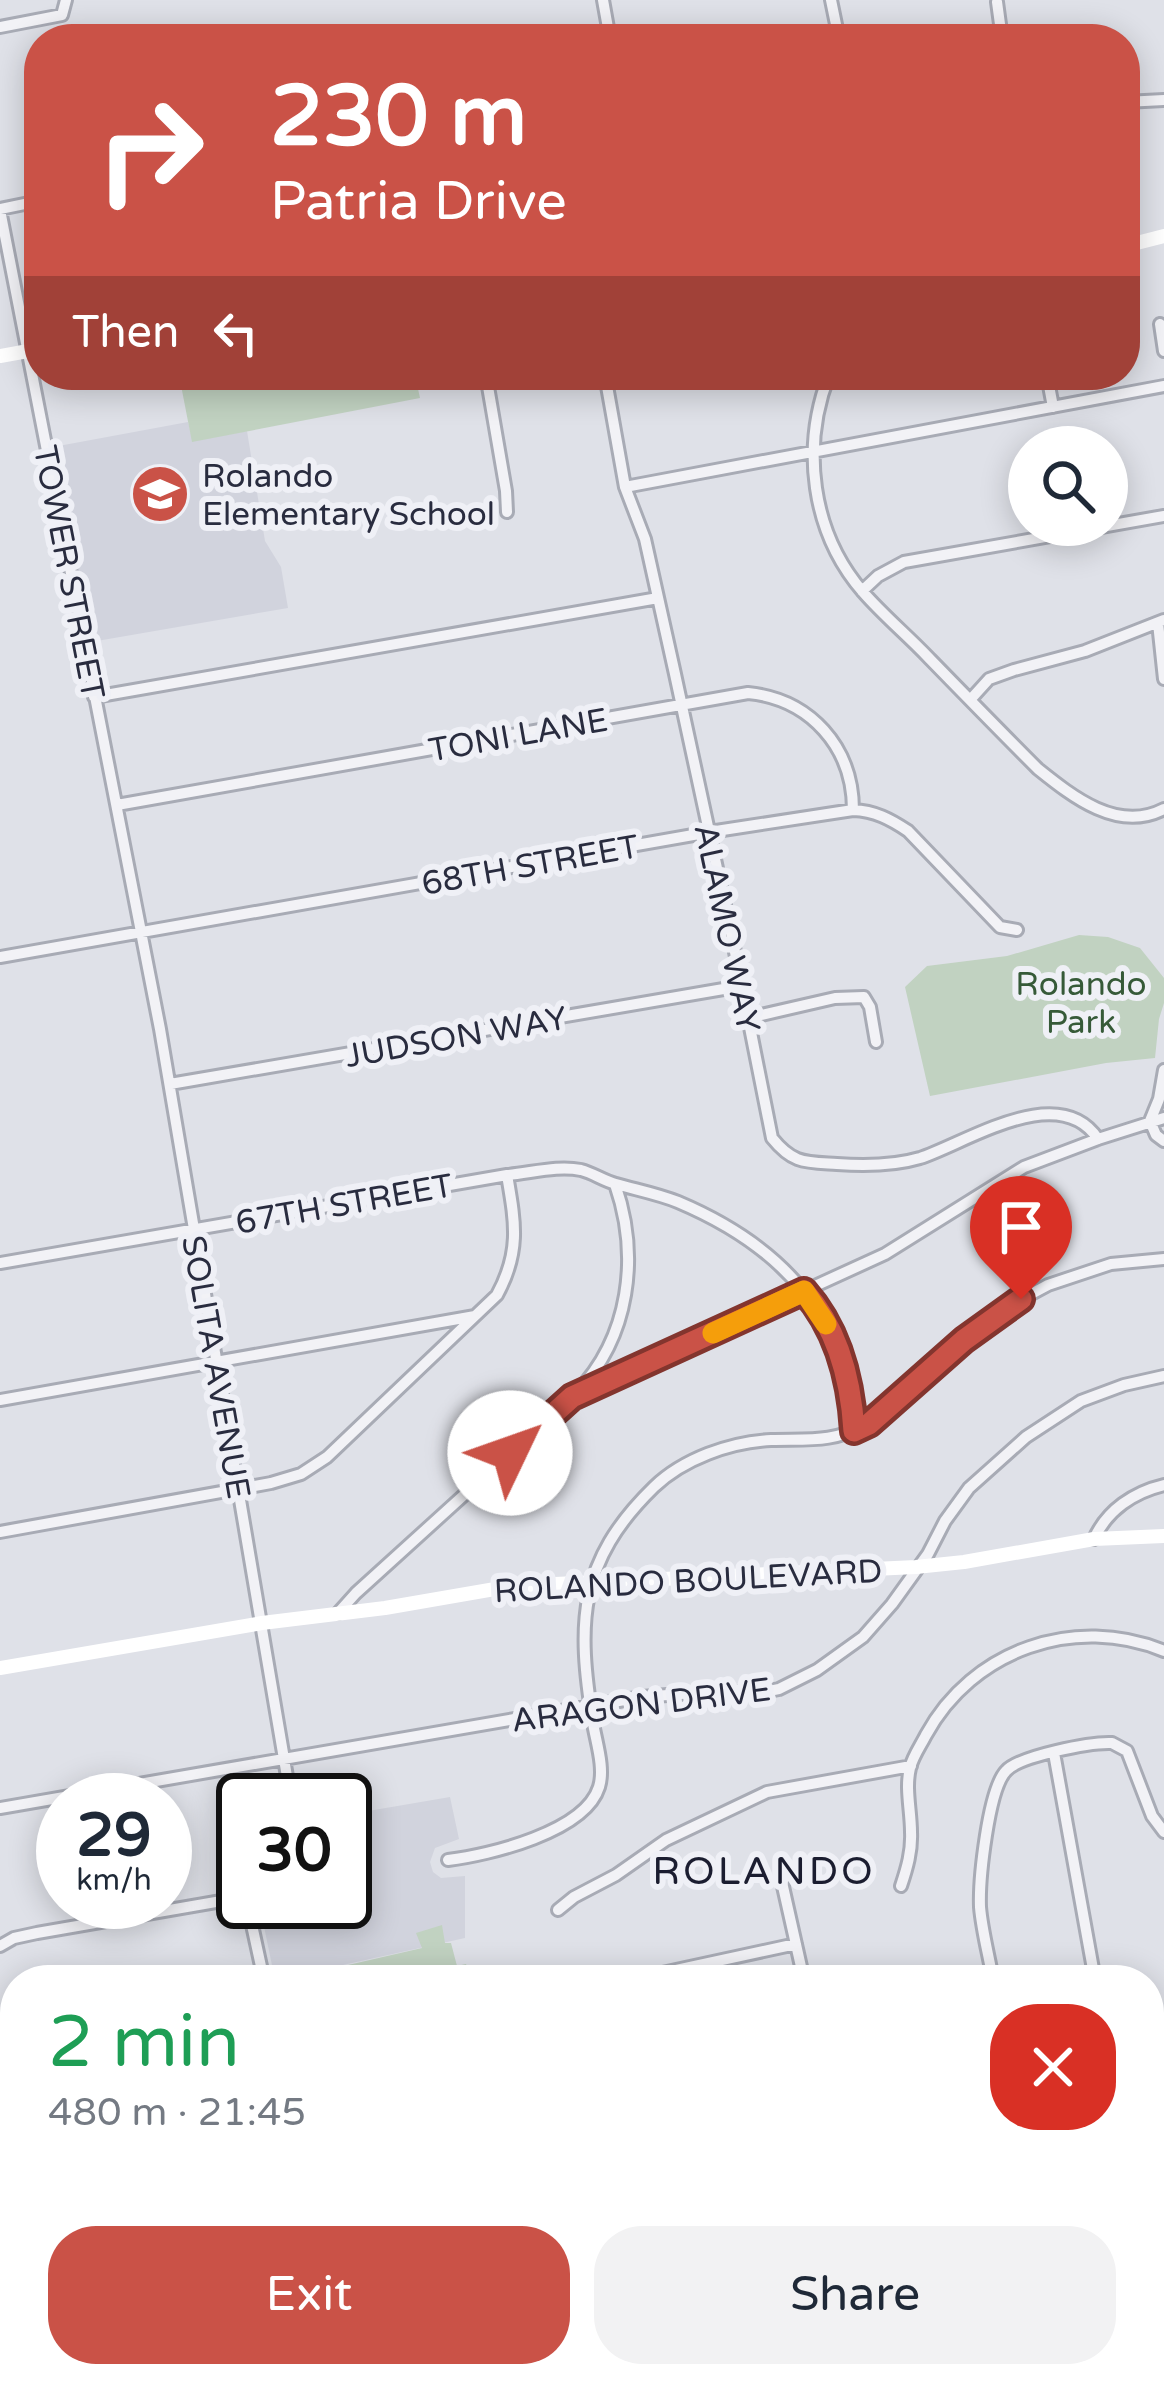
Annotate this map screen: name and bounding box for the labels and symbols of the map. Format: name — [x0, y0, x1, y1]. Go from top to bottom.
street label: TOWER STREET — [25, 442, 112, 702]
place label: Rolando Elementary School — [202, 457, 495, 534]
school or university icon: Rolando Elementary School — [129, 463, 191, 525]
street label: TONI LANE — [426, 701, 611, 770]
street label: ALAMO WAY — [685, 821, 768, 1036]
street label: 68TH STREET — [419, 827, 642, 904]
park label: Rolando Park — [1015, 965, 1147, 1042]
street label: JUDSON WAY — [342, 999, 570, 1076]
street label: 67TH STREET — [233, 1166, 456, 1243]
pin — [970, 1176, 1072, 1299]
street label: SOLITA AVENUE — [173, 1233, 258, 1502]
position arrow — [447, 1390, 573, 1516]
street label: ROLANDO BOULEVARD — [493, 1552, 883, 1611]
street label: ARAGON DRIVE — [509, 1670, 773, 1741]
speed limit sign: 30 — [216, 1773, 372, 1929]
district label: ROLANDO — [652, 1848, 876, 1895]

